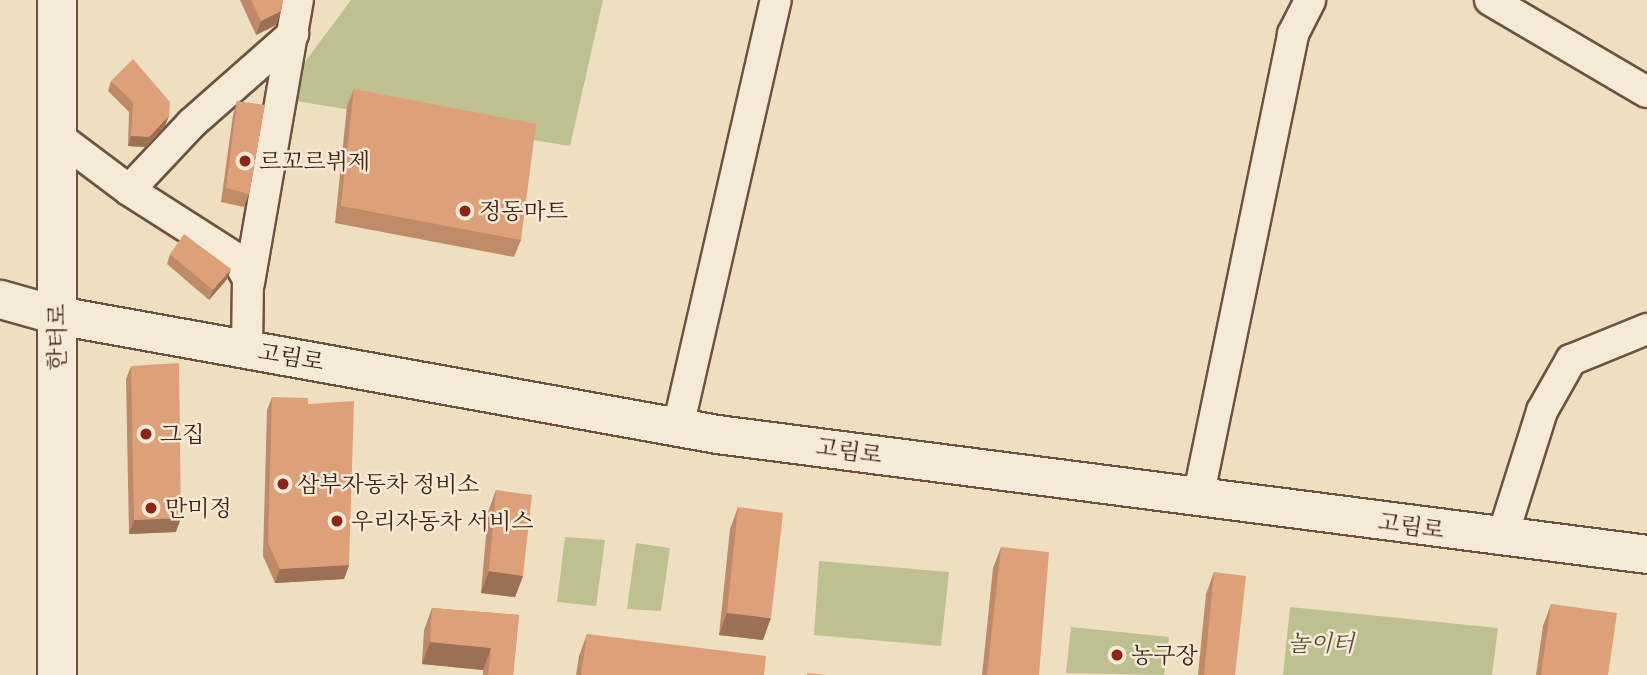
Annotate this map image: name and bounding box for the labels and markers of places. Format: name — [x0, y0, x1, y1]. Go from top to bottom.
place label: 르꼬르뷔제 — [259, 147, 370, 175]
marker: 르꼬르뷔제 — [237, 153, 253, 169]
place label: 정동마트 — [479, 197, 568, 225]
marker: 정동마트 — [457, 203, 473, 219]
place label: 그집 — [160, 420, 204, 448]
marker: 그집 — [138, 426, 154, 442]
place label: 삼부자동차 정비소 — [297, 470, 479, 498]
marker: 삼부자동차 정비소 — [275, 476, 291, 492]
place label: 만미정 — [165, 494, 232, 522]
marker: 만미정 — [143, 500, 159, 516]
place label: 우리자동차 서비스 — [351, 507, 533, 535]
marker: 우리자동차 서비스 — [329, 513, 345, 529]
place label: 농구장 — [1131, 641, 1198, 669]
marker: 농구장 — [1109, 647, 1125, 663]

